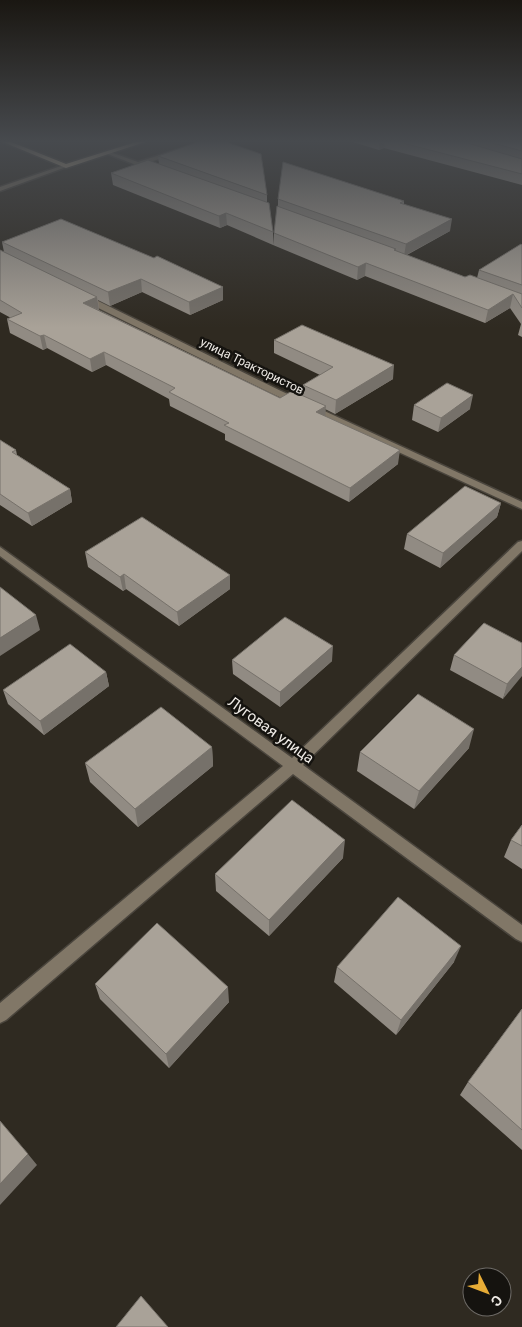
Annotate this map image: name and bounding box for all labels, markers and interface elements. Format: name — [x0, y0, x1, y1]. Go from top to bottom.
street label: улица Трактористов — [198, 335, 306, 397]
street label: Луговая улица — [224, 693, 318, 767]
north arrow — [462, 1267, 512, 1317]
text: С — [488, 1292, 506, 1309]

